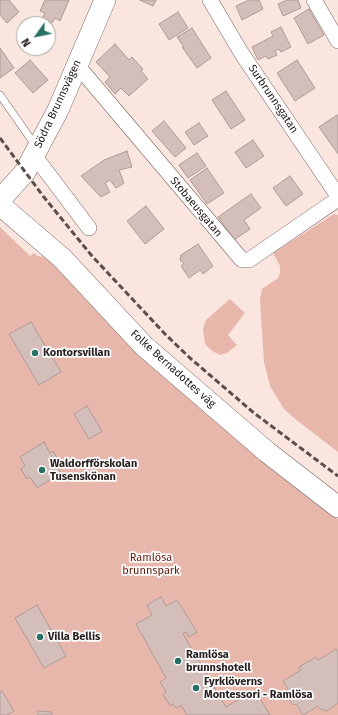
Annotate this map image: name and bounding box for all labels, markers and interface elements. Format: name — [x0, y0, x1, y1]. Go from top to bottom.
north arrow — [16, 16, 56, 56]
text: N — [19, 36, 34, 49]
street label: Södra Brunnsvägen — [32, 58, 84, 150]
street label: Surbrunnsgatan — [245, 62, 301, 136]
street label: Stobaeusgatan — [167, 174, 225, 240]
street label: Folke Bernadottes väg — [128, 327, 218, 411]
place label: Kontorsvillan — [43, 346, 110, 360]
marker: Kontorsvillan — [30, 348, 40, 358]
place label: Waldorfförskolan Tusenskönan — [50, 457, 137, 483]
marker: Waldorfförskolan Tusenskönan — [37, 465, 47, 475]
park label: Ramlösa brunnspark — [122, 551, 180, 577]
place label: Villa Bellis — [48, 630, 100, 644]
marker: Villa Bellis — [35, 632, 45, 642]
place label: Ramlösa brunnshotell — [186, 648, 251, 674]
marker: Ramlösa brunnshotell — [173, 656, 183, 666]
place label: Fyrklöverns Montessori - Ramlösa — [204, 675, 313, 701]
marker: Fyrklöverns Montessori - Ramlösa — [191, 683, 201, 693]

